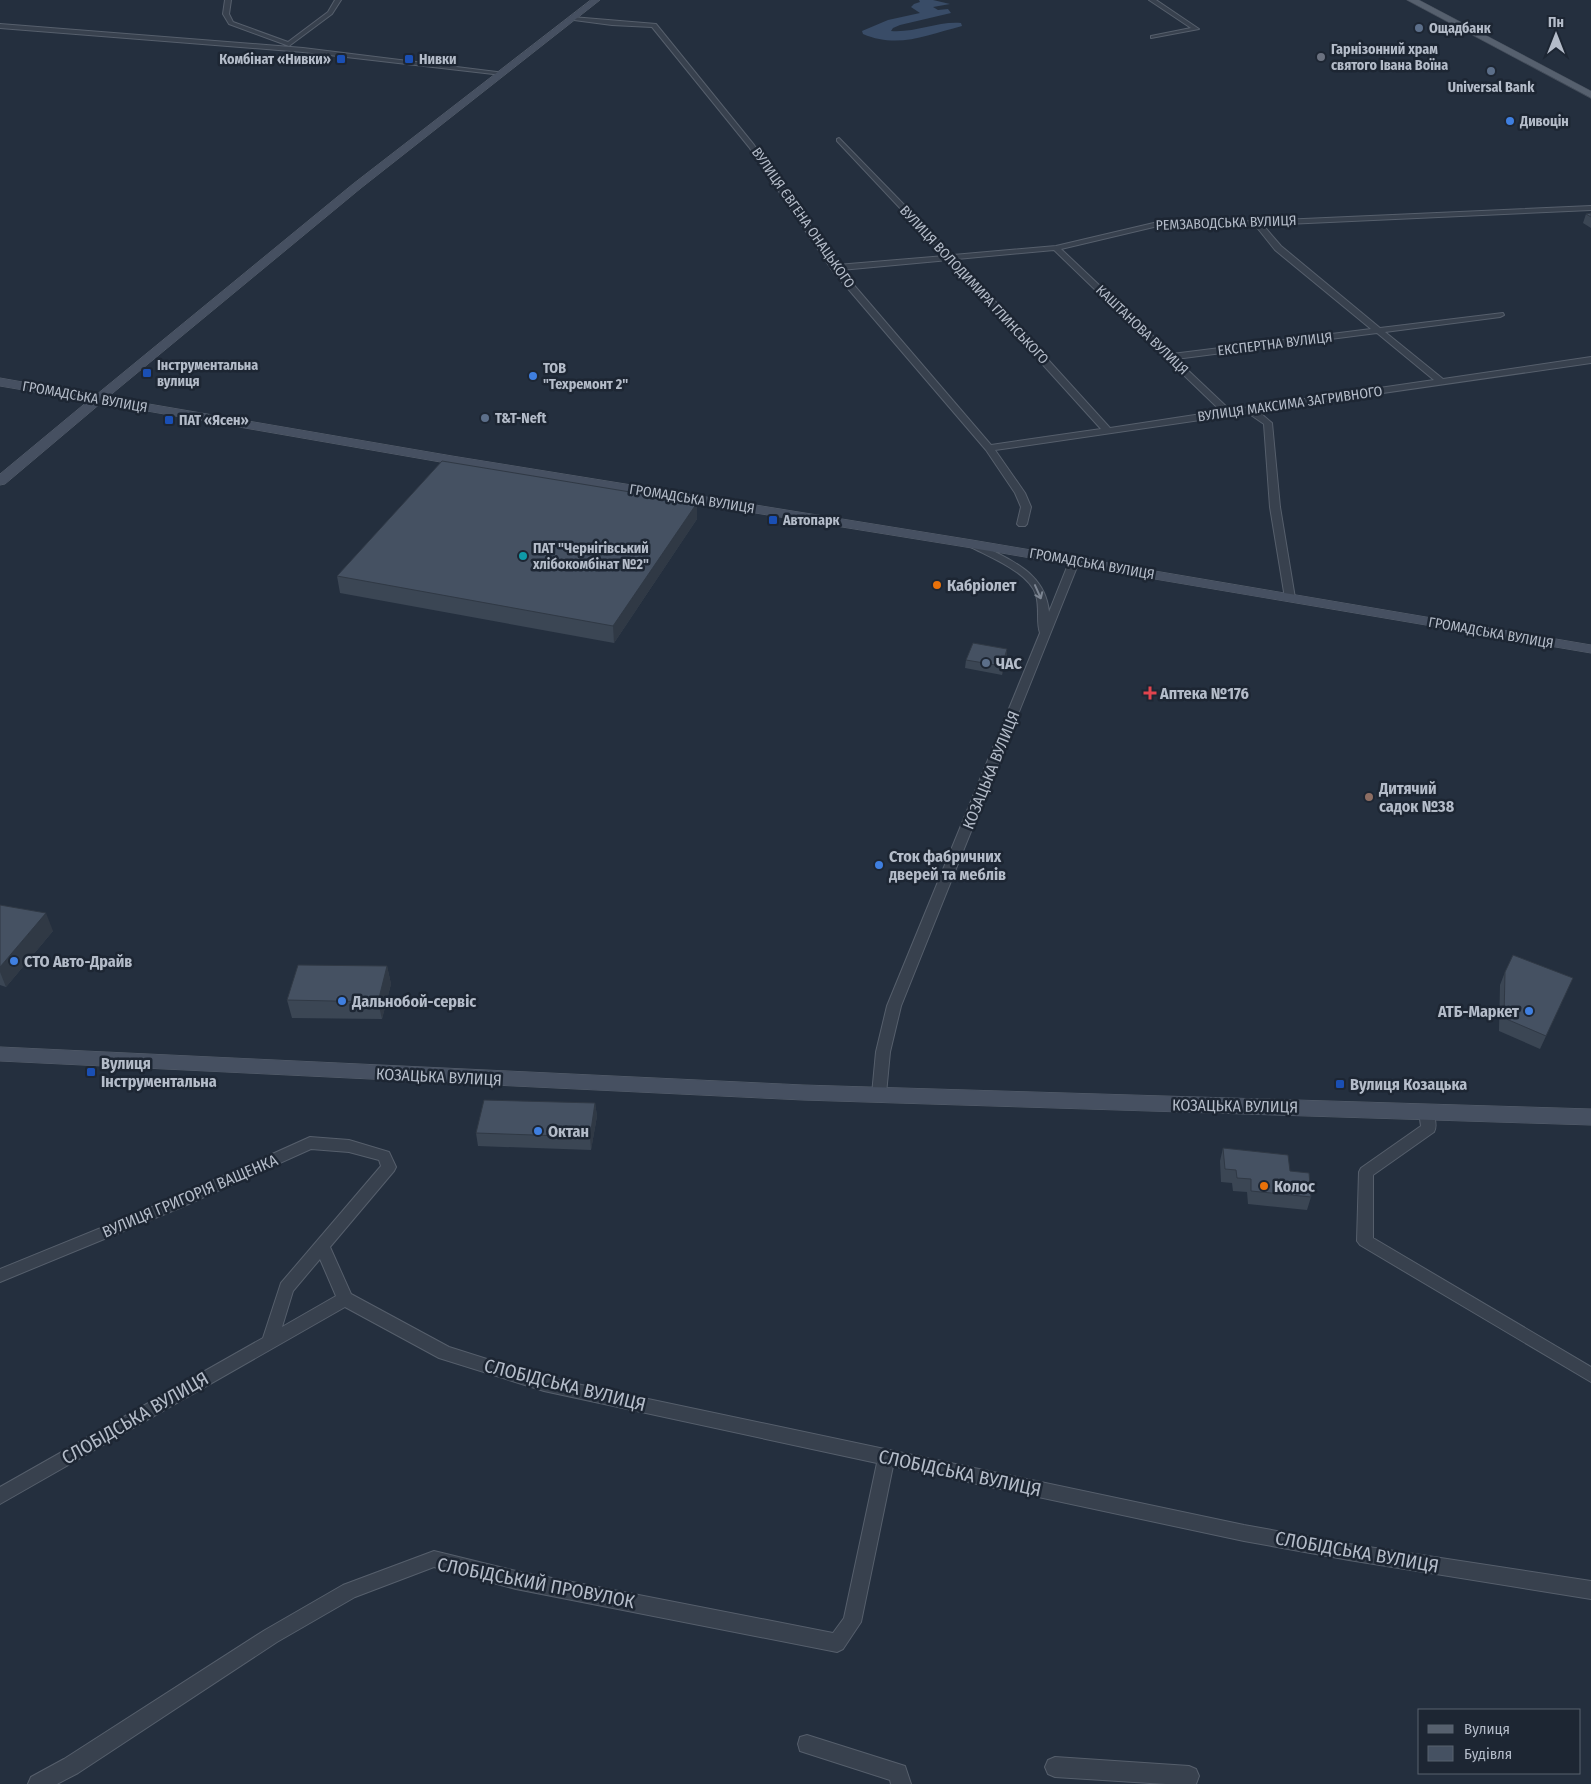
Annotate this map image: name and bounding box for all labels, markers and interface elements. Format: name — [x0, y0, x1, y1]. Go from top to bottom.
north arrow — [1531, 10, 1581, 60]
text: Пн — [1548, 14, 1564, 31]
place label: Ощадбанк — [1429, 20, 1492, 37]
marker: Ощадбанк — [1413, 22, 1425, 34]
place label: Гарнізонний храм святого Івана Воїна — [1331, 41, 1448, 74]
place label: Комбінат «Нивки» — [219, 51, 331, 68]
place label: Нивки — [419, 51, 457, 68]
marker: Гарнізонний храм святого Івана Воїна — [1315, 51, 1327, 63]
marker: Комбінат «Нивки» — [335, 53, 347, 65]
marker: Нивки — [403, 53, 415, 65]
marker: Universal Bank — [1485, 65, 1497, 77]
place label: Universal Bank — [1448, 79, 1535, 96]
place label: Дивоцін — [1519, 113, 1569, 130]
marker: Дивоцін — [1504, 115, 1516, 127]
street label: ВУЛИЦЯ ЄВГЕНА ОНАЦЬКОГО — [748, 144, 858, 292]
street label: ВУЛИЦЯ ВОЛОДИМИРА ГЛИНСЬКОГО — [896, 202, 1052, 368]
street label: РЕМЗАВОДСЬКА ВУЛИЦЯ — [1155, 212, 1297, 234]
street label: КАШТАНОВА ВУЛИЦЯ — [1092, 282, 1192, 378]
street label: ЕКСПЕРТНА ВУЛИЦЯ — [1217, 329, 1333, 359]
place label: Інструментальна вулиця — [157, 357, 258, 390]
place label: ТОВ "Техремонт 2" — [543, 360, 628, 393]
marker: Інструментальна вулиця — [141, 367, 153, 379]
marker: ТОВ "Техремонт 2" — [527, 370, 539, 382]
street label: ГРОМАДСЬКА ВУЛИЦЯ — [21, 378, 149, 416]
street label: ВУЛИЦЯ МАКСИМА ЗАГРИВНОГО — [1197, 383, 1384, 425]
place label: T&T-Neft — [495, 410, 547, 427]
place label: ПАТ «Ясен» — [179, 412, 249, 429]
marker: T&T-Neft — [479, 412, 491, 424]
marker: ПАТ «Ясен» — [163, 414, 175, 426]
street label: ГРОМАДСЬКА ВУЛИЦЯ — [628, 481, 756, 517]
place label: Автопарк — [782, 512, 841, 529]
marker: Автопарк — [767, 514, 779, 526]
place label: ПАТ "Чернігівський хлібокомбінат №2" — [532, 540, 649, 573]
street label: ГРОМАДСЬКА ВУЛИЦЯ — [1028, 545, 1156, 583]
marker: ПАТ "Чернігівський хлібокомбінат №2" — [517, 550, 529, 562]
place label: Кабріолет — [947, 576, 1017, 595]
marker: Кабріолет — [931, 579, 943, 591]
one-way arrow — [1033, 584, 1043, 599]
street label: ГРОМАДСЬКА ВУЛИЦЯ — [1427, 614, 1555, 652]
place label: ЧАС — [996, 654, 1023, 673]
marker: ЧАС — [980, 657, 992, 669]
place label: Аптека №176 — [1159, 684, 1249, 703]
marker: Аптека №176 — [1144, 687, 1156, 699]
street label: КОЗАЦЬКА ВУЛИЦЯ — [959, 708, 1023, 832]
place label: Дитячий садок №38 — [1378, 779, 1455, 816]
marker: Дитячий садок №38 — [1363, 791, 1375, 803]
place label: Сток фабричних дверей та меблів — [888, 847, 1006, 884]
marker: Сток фабричних дверей та меблів — [873, 859, 885, 871]
place label: СТО Авто-Драйв — [24, 952, 132, 971]
marker: СТО Авто-Драйв — [8, 955, 20, 967]
place label: Дальнобой-сервіс — [351, 992, 476, 1011]
marker: Дальнобой-сервіс — [336, 995, 348, 1007]
place label: АТБ-Маркет — [1437, 1002, 1519, 1021]
marker: АТБ-Маркет — [1523, 1005, 1535, 1017]
place label: Вулиця Інструментальна — [101, 1054, 217, 1091]
street label: КОЗАЦЬКА ВУЛИЦЯ — [376, 1064, 502, 1090]
marker: Вулиця Інструментальна — [85, 1066, 97, 1078]
place label: Вулиця Козацька — [1350, 1075, 1467, 1094]
marker: Вулиця Козацька — [1334, 1078, 1346, 1090]
street label: КОЗАЦЬКА ВУЛИЦЯ — [1172, 1095, 1298, 1117]
place label: Октан — [548, 1122, 589, 1141]
marker: Октан — [532, 1125, 544, 1137]
street label: ВУЛИЦЯ ГРИГОРІЯ ВАЩЕНКА — [99, 1150, 281, 1242]
place label: Колос — [1274, 1177, 1315, 1196]
marker: Колос — [1258, 1180, 1270, 1192]
street label: СЛОБІДСЬКА ВУЛИЦЯ — [482, 1354, 648, 1416]
street label: СЛОБІДСЬКА ВУЛИЦЯ — [57, 1367, 213, 1469]
street label: СЛОБІДСЬКА ВУЛИЦЯ — [877, 1445, 1043, 1501]
street label: СЛОБІДСЬКА ВУЛИЦЯ — [1273, 1526, 1441, 1578]
street label: СЛОБІДСЬКИЙ ПРОВУЛОК — [435, 1553, 637, 1613]
legend — [1418, 1709, 1581, 1774]
text: Вулиця — [1464, 1720, 1510, 1738]
text: Будівля — [1464, 1745, 1512, 1763]

